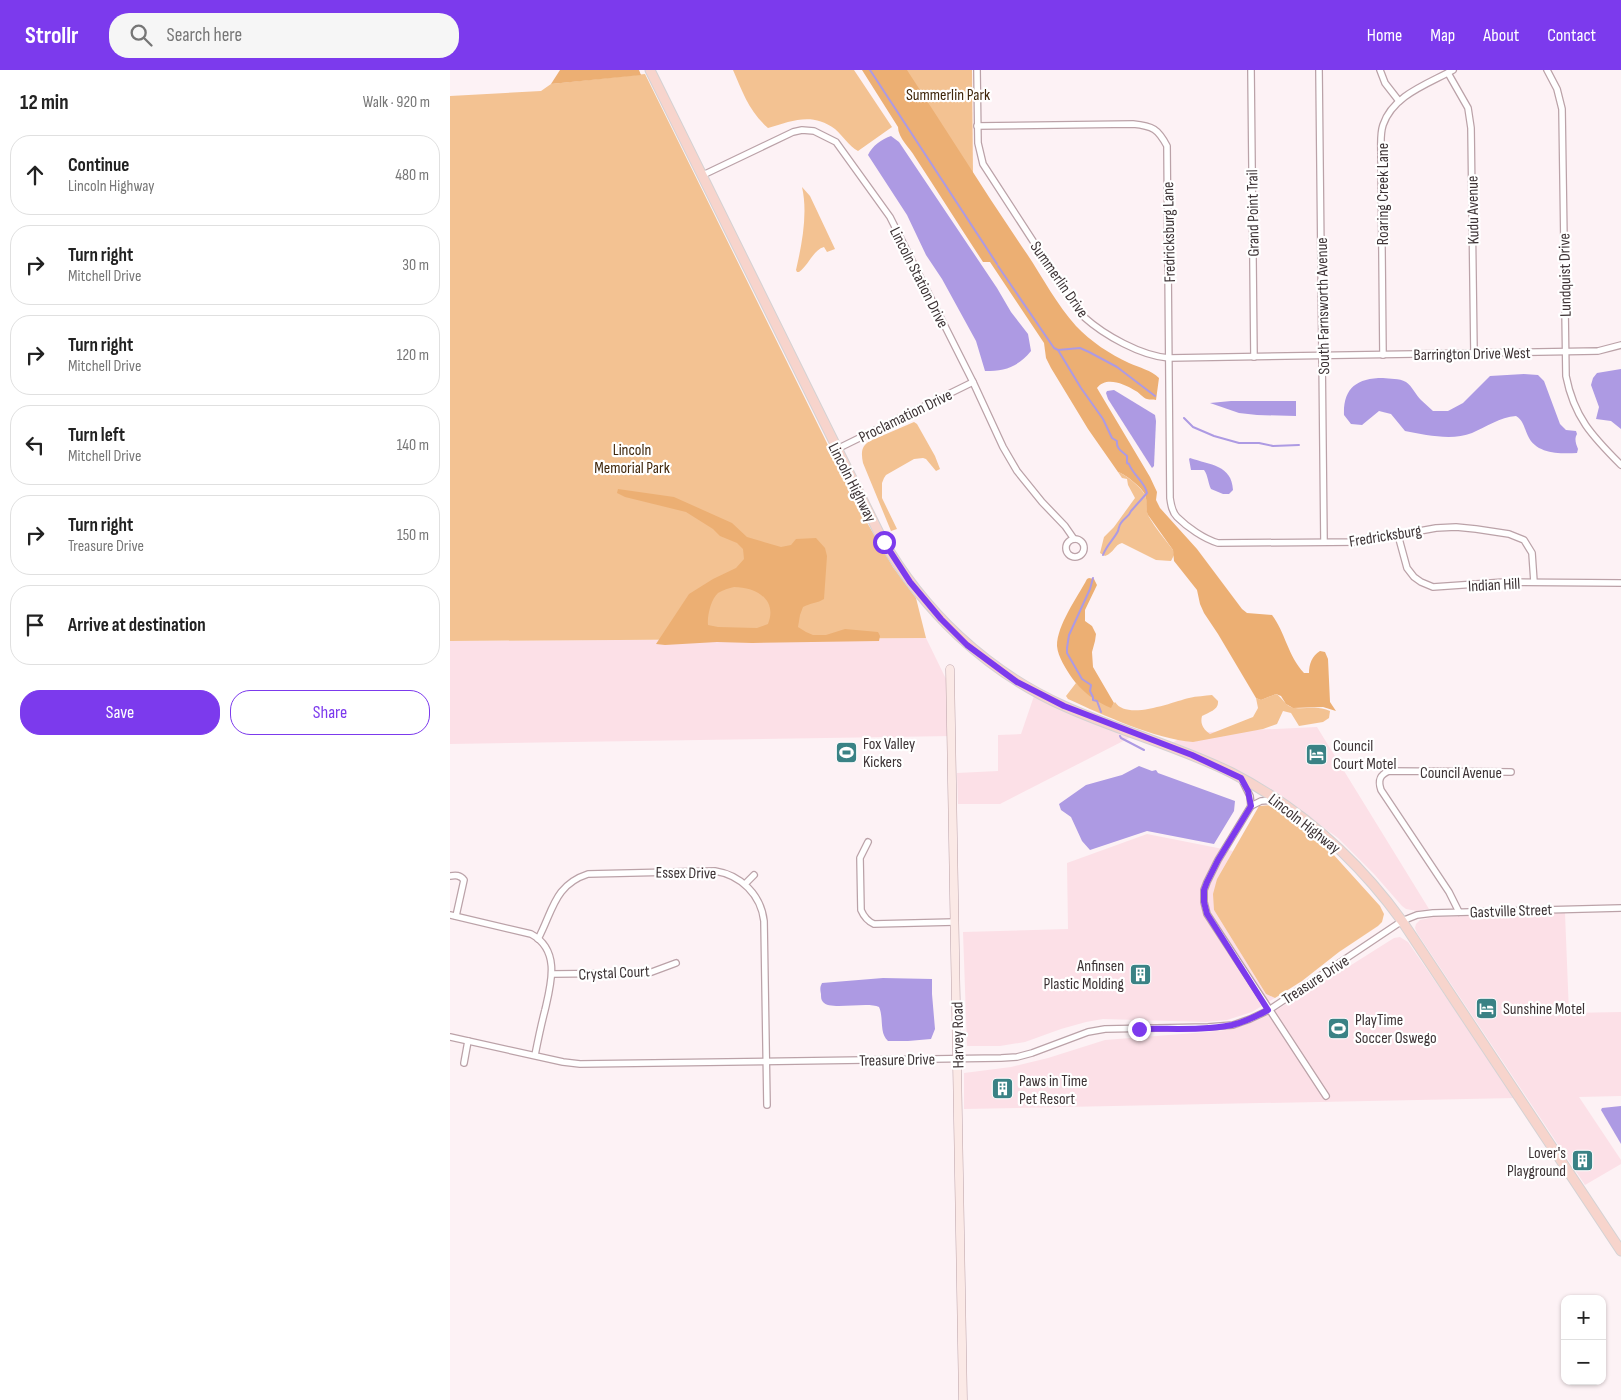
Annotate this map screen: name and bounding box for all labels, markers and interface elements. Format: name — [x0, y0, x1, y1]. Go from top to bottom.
search box — [109, 13, 459, 58]
text: Strollr — [25, 21, 79, 50]
icon: search — [127, 21, 155, 49]
text: Search here — [167, 24, 242, 47]
text: Home — [1367, 25, 1402, 46]
text: Map — [1430, 25, 1455, 46]
text: About — [1483, 25, 1519, 46]
text: Contact — [1547, 25, 1596, 46]
park label: Summerlin Park — [906, 86, 990, 105]
text: 12 min — [20, 90, 68, 115]
text: Walk · 920 m — [363, 93, 430, 112]
street label: Roaring Creek Lane — [1374, 143, 1393, 245]
text: Continue — [68, 154, 129, 177]
icon: ahead — [21, 161, 49, 189]
text: 480 m — [395, 166, 429, 185]
street label: Grand Point Trail — [1243, 169, 1264, 257]
street label: Kudu Avenue — [1463, 175, 1484, 245]
text: Lincoln Highway — [68, 177, 154, 196]
street label: Fredricksburg Lane — [1159, 181, 1180, 283]
street label: Lincoln Station Drive — [885, 224, 952, 331]
street label: Lundquist Drive — [1555, 233, 1576, 317]
street label: South Farnsworth Avenue — [1313, 237, 1334, 375]
street label: Summerlin Drive — [1026, 238, 1092, 322]
text: Turn right — [68, 244, 133, 267]
icon: right — [21, 251, 49, 279]
text: 30 m — [402, 256, 429, 275]
text: Mitchell Drive — [68, 267, 141, 286]
text: Turn right — [68, 334, 133, 357]
icon: right — [21, 341, 49, 369]
street label: Barrington Drive West — [1413, 344, 1531, 365]
text: 120 m — [397, 346, 429, 365]
text: Mitchell Drive — [68, 357, 141, 376]
street label: Proclamation Drive — [856, 386, 955, 447]
text: Turn left — [68, 424, 125, 447]
icon: left — [21, 431, 49, 459]
text: 140 m — [397, 436, 429, 455]
street label: Lincoln Highway — [824, 440, 880, 525]
park label: Lincoln Memorial Park — [594, 441, 670, 478]
text: Mitchell Drive — [68, 447, 141, 466]
text: Turn right — [68, 514, 133, 537]
icon: right — [21, 521, 49, 549]
street label: Fredricksburg — [1348, 521, 1423, 552]
text: 150 m — [397, 526, 429, 545]
route start — [873, 531, 896, 554]
text: Treasure Drive — [68, 537, 144, 556]
street label: Indian Hill — [1467, 575, 1521, 596]
icon: arrive — [21, 611, 49, 639]
text: Arrive at destination — [68, 614, 206, 637]
button: Save — [20, 690, 220, 735]
button: Share — [230, 690, 430, 735]
place label: Fox Valley Kickers — [863, 735, 915, 772]
place label: Council Court Motel — [1333, 737, 1396, 774]
sports icon: Fox Valley Kickers — [835, 740, 859, 764]
hotel icon: Council Court Motel — [1305, 742, 1329, 766]
street label: Council Avenue — [1420, 764, 1502, 783]
street label: Lincoln Highway — [1264, 790, 1344, 858]
street label: Essex Drive — [655, 863, 716, 884]
street label: Gastville Street — [1469, 901, 1553, 922]
street label: Treasure Drive — [1279, 952, 1353, 1009]
place label: Anfinsen Plastic Molding — [1044, 957, 1124, 994]
street label: Crystal Court — [578, 962, 650, 985]
building icon: Anfinsen Plastic Molding — [1128, 962, 1152, 986]
hotel icon: Sunshine Motel — [1475, 996, 1499, 1020]
place label: Sunshine Motel — [1503, 1000, 1585, 1019]
street label: Harvey Road — [948, 1001, 969, 1069]
place label: PlayTime Soccer Oswego — [1355, 1011, 1437, 1048]
sports icon: PlayTime Soccer Oswego — [1327, 1016, 1351, 1040]
route end — [1128, 1018, 1151, 1041]
street label: Treasure Drive — [859, 1050, 935, 1071]
place label: Paws in Time Pet Resort — [1019, 1072, 1087, 1109]
building icon: Paws in Time Pet Resort — [991, 1077, 1015, 1101]
place label: Lover's Playground — [1507, 1144, 1566, 1181]
building icon: Lover's Playground — [1570, 1149, 1594, 1173]
map controls — [1561, 1295, 1606, 1385]
button: + — [1561, 1295, 1606, 1340]
button: − — [1561, 1340, 1606, 1385]

